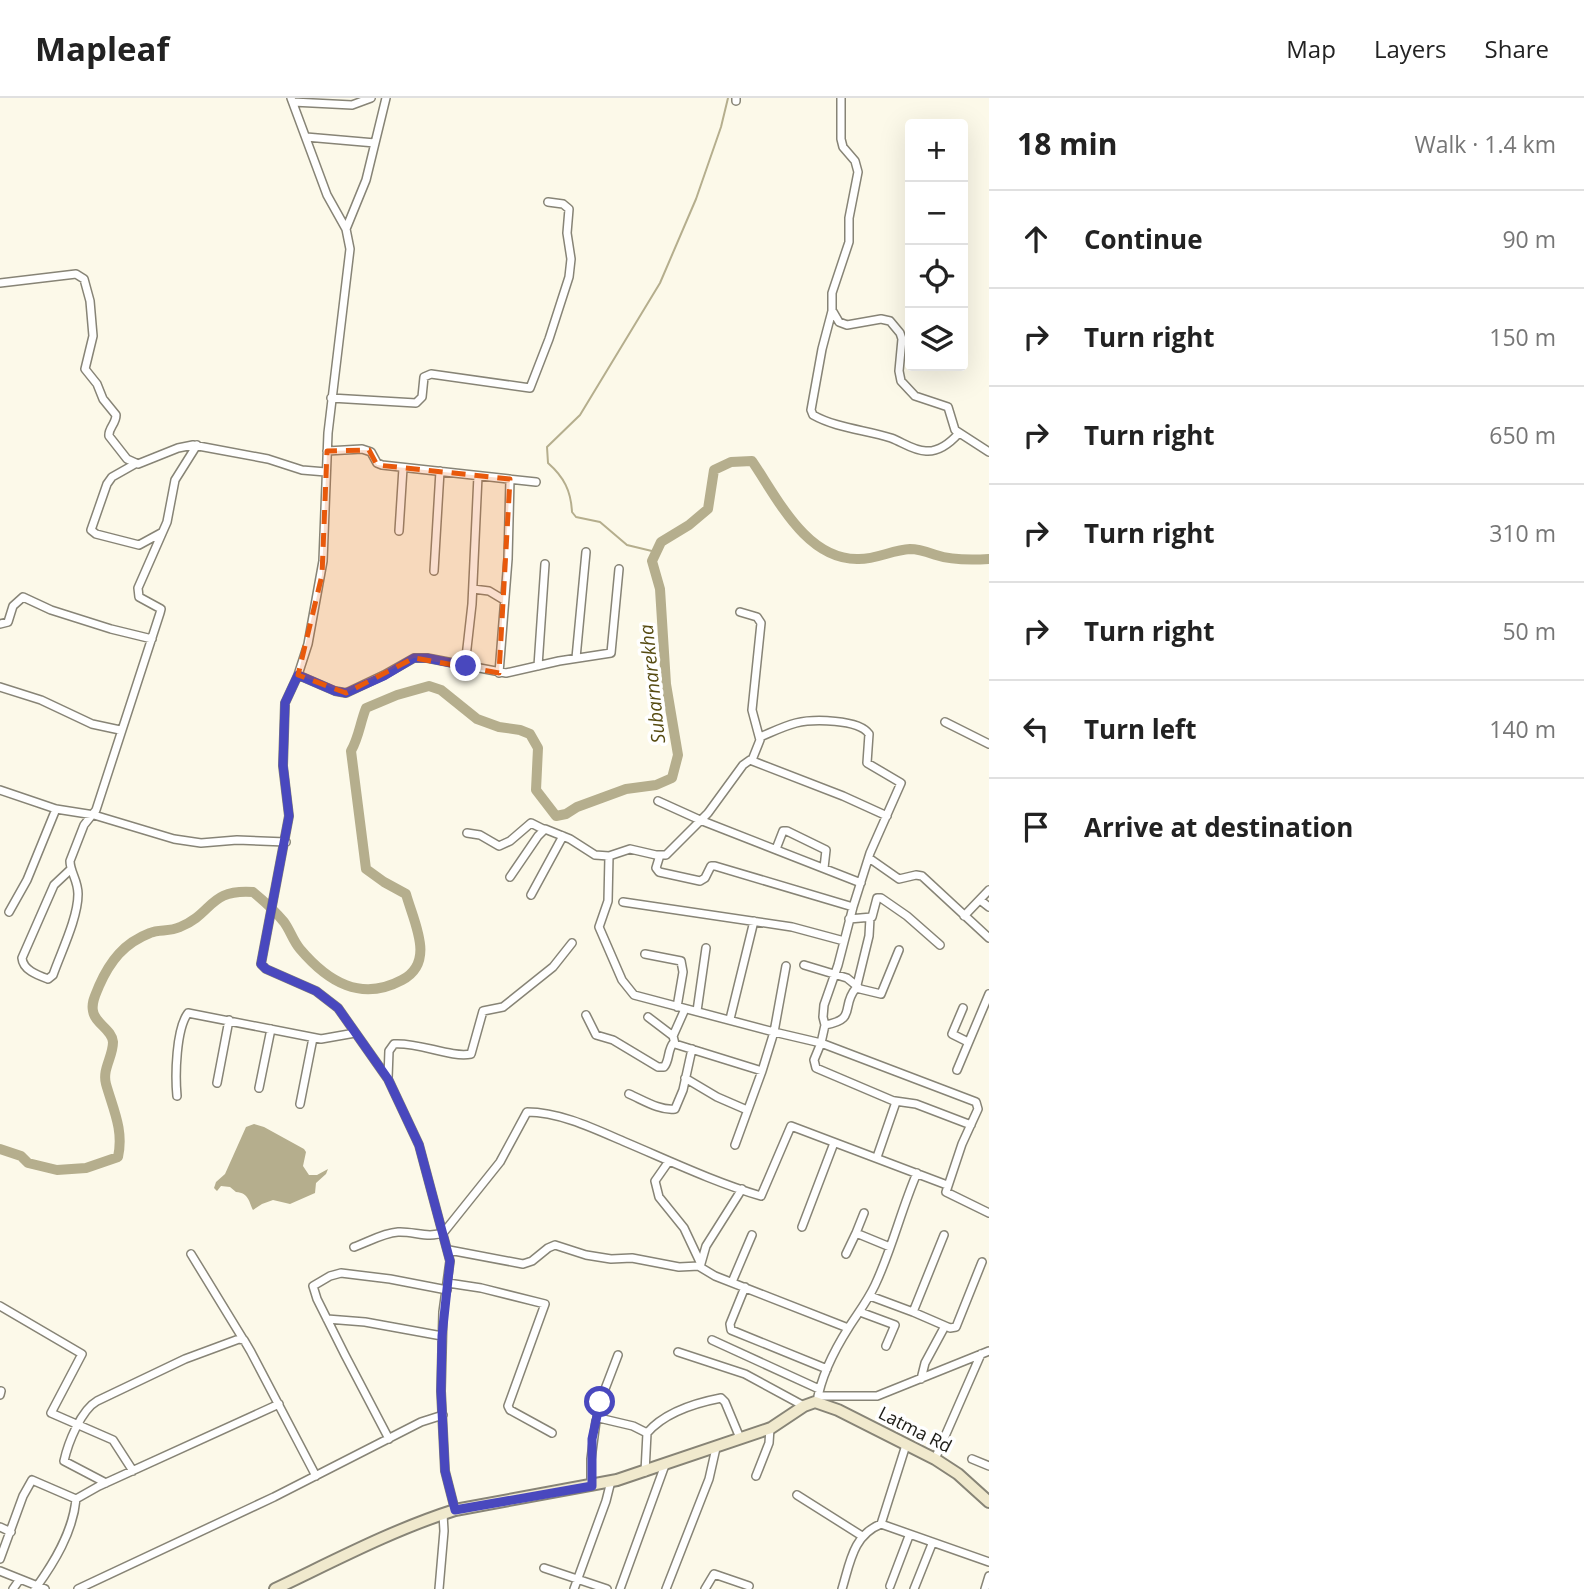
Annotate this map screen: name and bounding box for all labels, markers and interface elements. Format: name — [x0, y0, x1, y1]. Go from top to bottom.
text: Mapleaf — [35, 26, 169, 71]
text: Map — [1286, 32, 1336, 65]
text: Layers — [1374, 32, 1447, 65]
text: Share — [1485, 32, 1549, 65]
map controls — [905, 119, 968, 371]
button: + — [905, 119, 968, 182]
text: 18 min — [1017, 123, 1117, 164]
text: Walk · 1.4 km — [1414, 128, 1556, 160]
button: − — [905, 182, 968, 245]
icon: ahead — [1017, 220, 1055, 258]
text: Continue — [1084, 221, 1203, 257]
text: 90 m — [1502, 223, 1556, 255]
button: locate — [905, 245, 968, 308]
button: layers — [905, 308, 968, 371]
icon: right — [1017, 318, 1055, 356]
text: Turn right — [1084, 319, 1215, 355]
text: 150 m — [1489, 321, 1556, 353]
icon: right — [1017, 416, 1055, 454]
text: Turn right — [1084, 417, 1215, 453]
text: 650 m — [1489, 419, 1556, 451]
icon: right — [1017, 514, 1055, 552]
text: Turn right — [1084, 515, 1215, 551]
text: 310 m — [1489, 517, 1556, 549]
icon: right — [1017, 612, 1055, 650]
text: Turn right — [1084, 613, 1215, 649]
text: 50 m — [1502, 615, 1556, 647]
water label: Subarnarekha — [633, 623, 671, 745]
route end — [450, 650, 481, 681]
icon: left — [1017, 710, 1055, 748]
text: Turn left — [1084, 711, 1196, 747]
text: 140 m — [1489, 713, 1556, 745]
icon: arrive — [1017, 808, 1055, 846]
text: Arrive at destination — [1084, 809, 1353, 845]
route start — [584, 1386, 615, 1417]
street label: Latma Rd — [875, 1400, 956, 1458]

